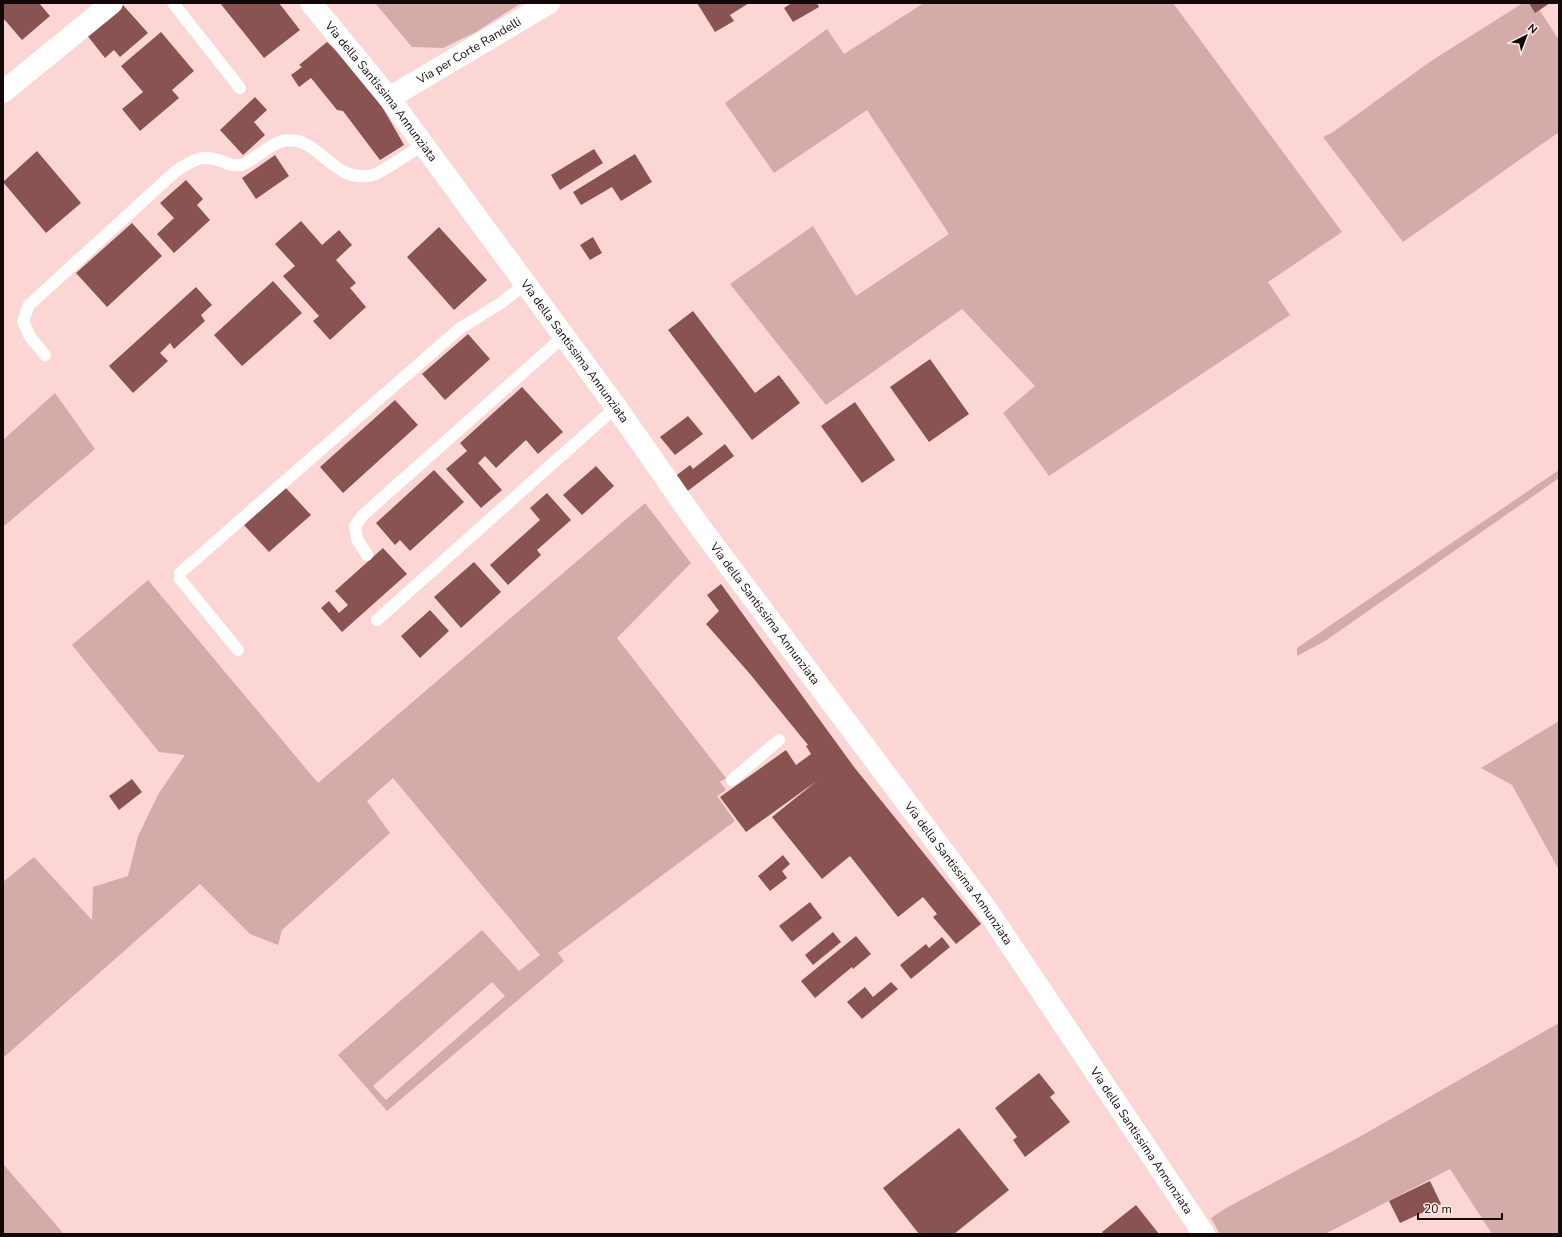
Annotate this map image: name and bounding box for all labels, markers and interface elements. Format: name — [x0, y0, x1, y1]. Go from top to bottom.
street label: Via per Corte Randelli — [413, 13, 524, 88]
north arrow — [1506, 16, 1546, 56]
street label: Via della Santissima Annunziata — [321, 17, 441, 165]
text: N — [1524, 21, 1540, 37]
street label: Via della Santissima Annunziata — [517, 276, 633, 426]
street label: Via della Santissima Annunziata — [706, 539, 823, 688]
street label: Via della Santissima Annunziata — [900, 798, 1016, 948]
street label: Via della Santissima Annunziata — [1086, 1063, 1196, 1217]
scale bar — [1418, 1195, 1502, 1221]
text: 20 m — [1424, 1201, 1452, 1217]

